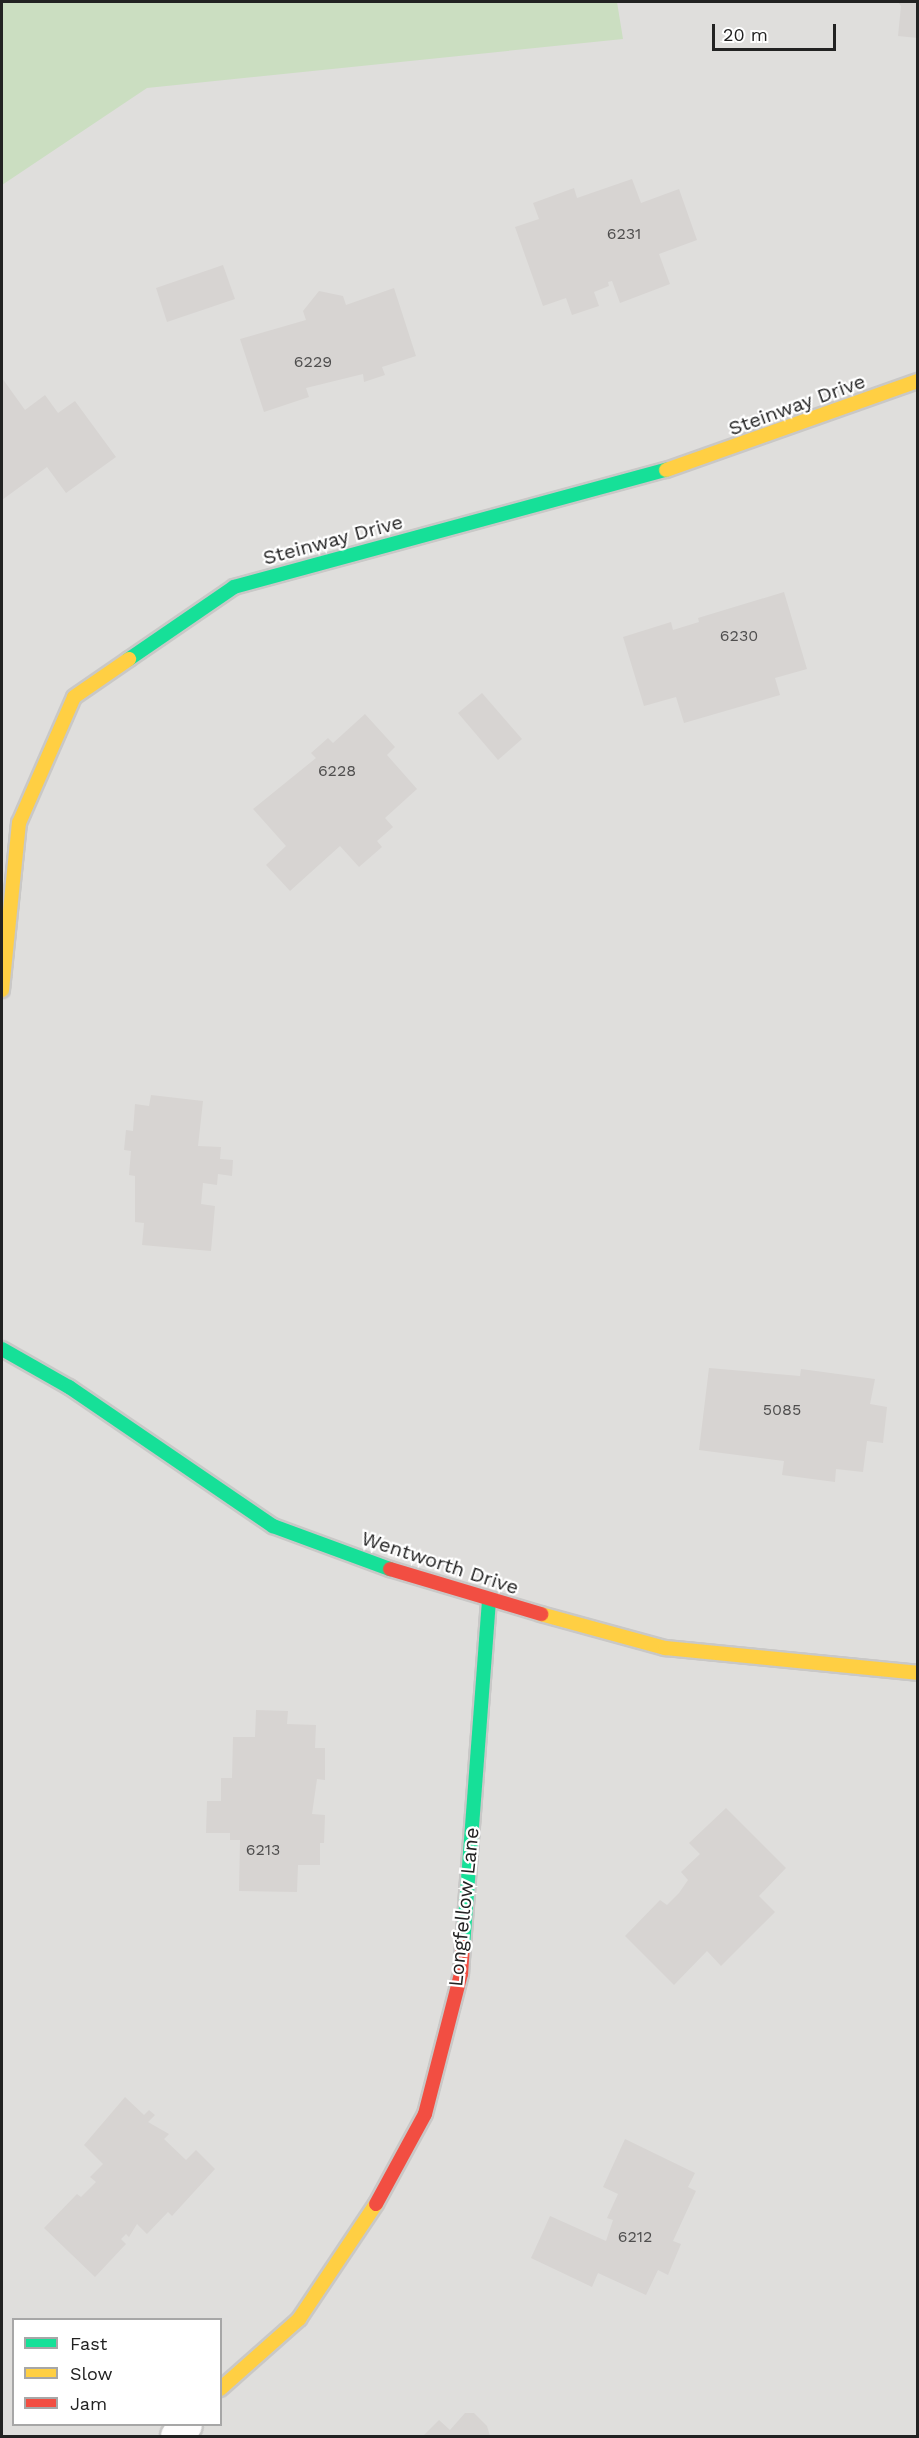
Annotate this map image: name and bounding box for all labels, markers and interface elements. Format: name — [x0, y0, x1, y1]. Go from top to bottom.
scale bar — [715, 12, 840, 50]
text: 20 m — [723, 24, 768, 45]
house number: 6231 — [607, 224, 641, 244]
house number: 6229 — [294, 352, 332, 372]
street label: Steinway Drive — [725, 369, 869, 441]
street label: Steinway Drive — [260, 510, 406, 570]
house number: 6230 — [720, 626, 758, 646]
house number: 6228 — [318, 761, 356, 781]
house number: 5085 — [763, 1400, 801, 1420]
street label: Wentworth Drive — [358, 1526, 522, 1600]
street label: Longfellow Lane — [444, 1826, 484, 1988]
house number: 6213 — [246, 1840, 280, 1860]
house number: 6212 — [618, 2227, 652, 2247]
legend — [12, 2318, 222, 2426]
text: Fast — [70, 2333, 107, 2354]
text: Slow — [70, 2363, 113, 2384]
text: Jam — [70, 2393, 107, 2414]

